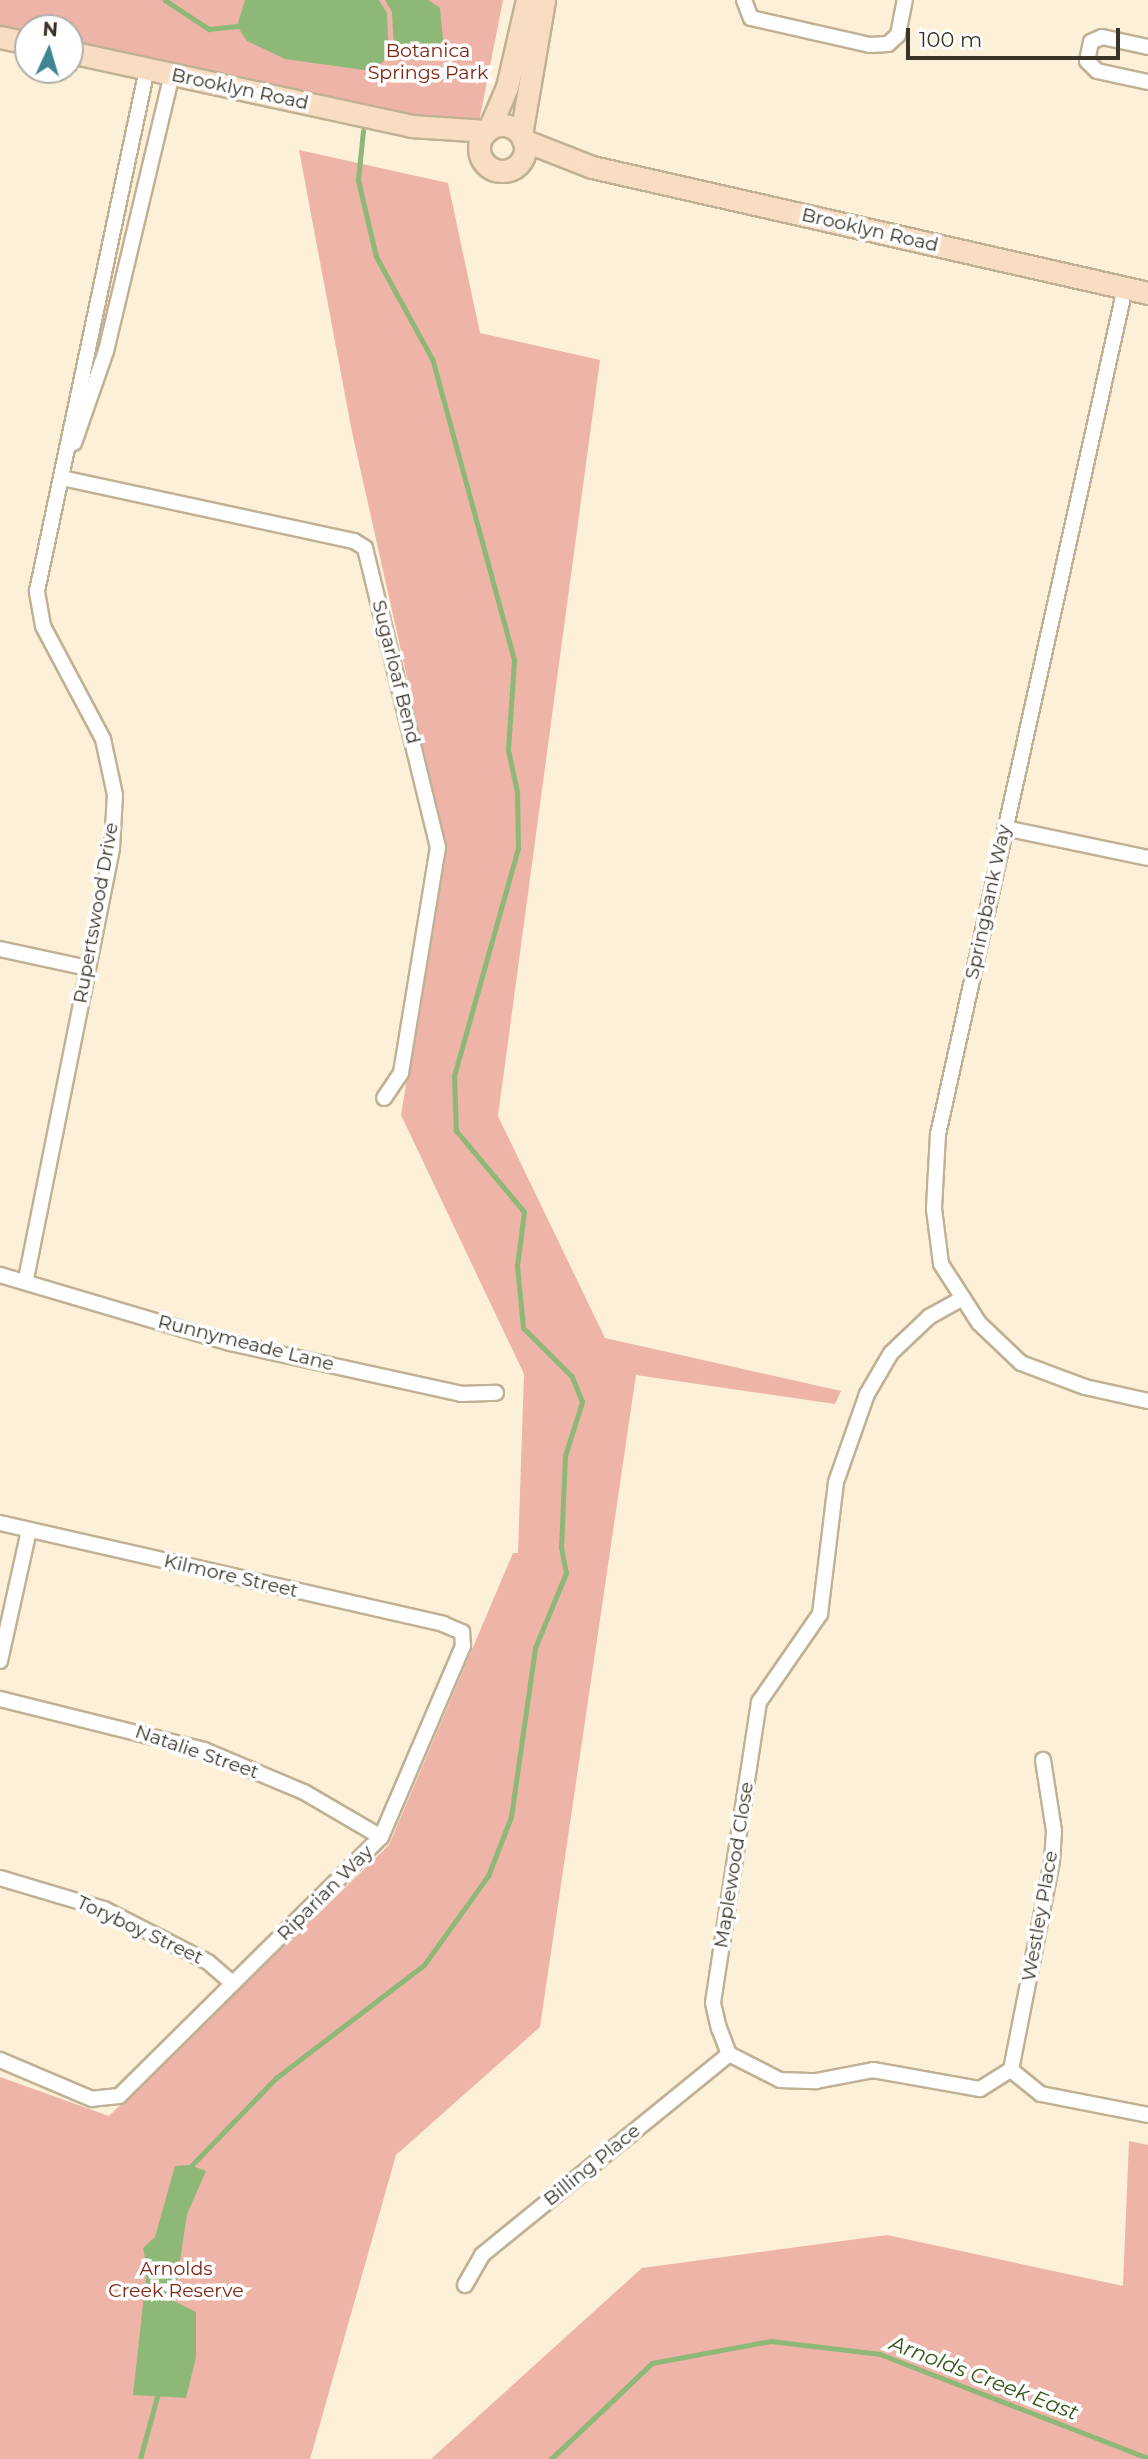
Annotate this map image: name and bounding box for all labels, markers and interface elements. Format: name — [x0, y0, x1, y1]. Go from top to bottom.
north arrow — [14, 14, 84, 84]
scale bar — [910, 14, 1124, 58]
text: N — [42, 18, 59, 42]
text: 100 m — [919, 27, 982, 52]
park label: Botanica Springs Park — [368, 40, 488, 84]
street label: Brooklyn Road — [169, 63, 311, 115]
street label: Brooklyn Road — [799, 203, 941, 257]
street label: Sugarloaf Bend — [367, 598, 425, 746]
street label: Rupertswood Drive — [69, 821, 123, 1005]
street label: Springbank Way — [960, 823, 1016, 981]
street label: Runnymeade Lane — [156, 1310, 336, 1376]
street label: Kilmore Street — [162, 1549, 300, 1603]
street label: Natalie Street — [132, 1720, 262, 1784]
street label: Maplewood Close — [710, 1780, 758, 1950]
street label: Riparian Way — [272, 1840, 378, 1946]
street label: Westley Place — [1017, 1849, 1063, 1983]
street label: Toryboy Street — [73, 1891, 207, 1969]
street label: Billing Place — [539, 2119, 645, 2211]
park label: Arnolds Creek Reserve — [108, 2258, 244, 2302]
water label: Arnolds Creek East — [886, 2330, 1082, 2426]

